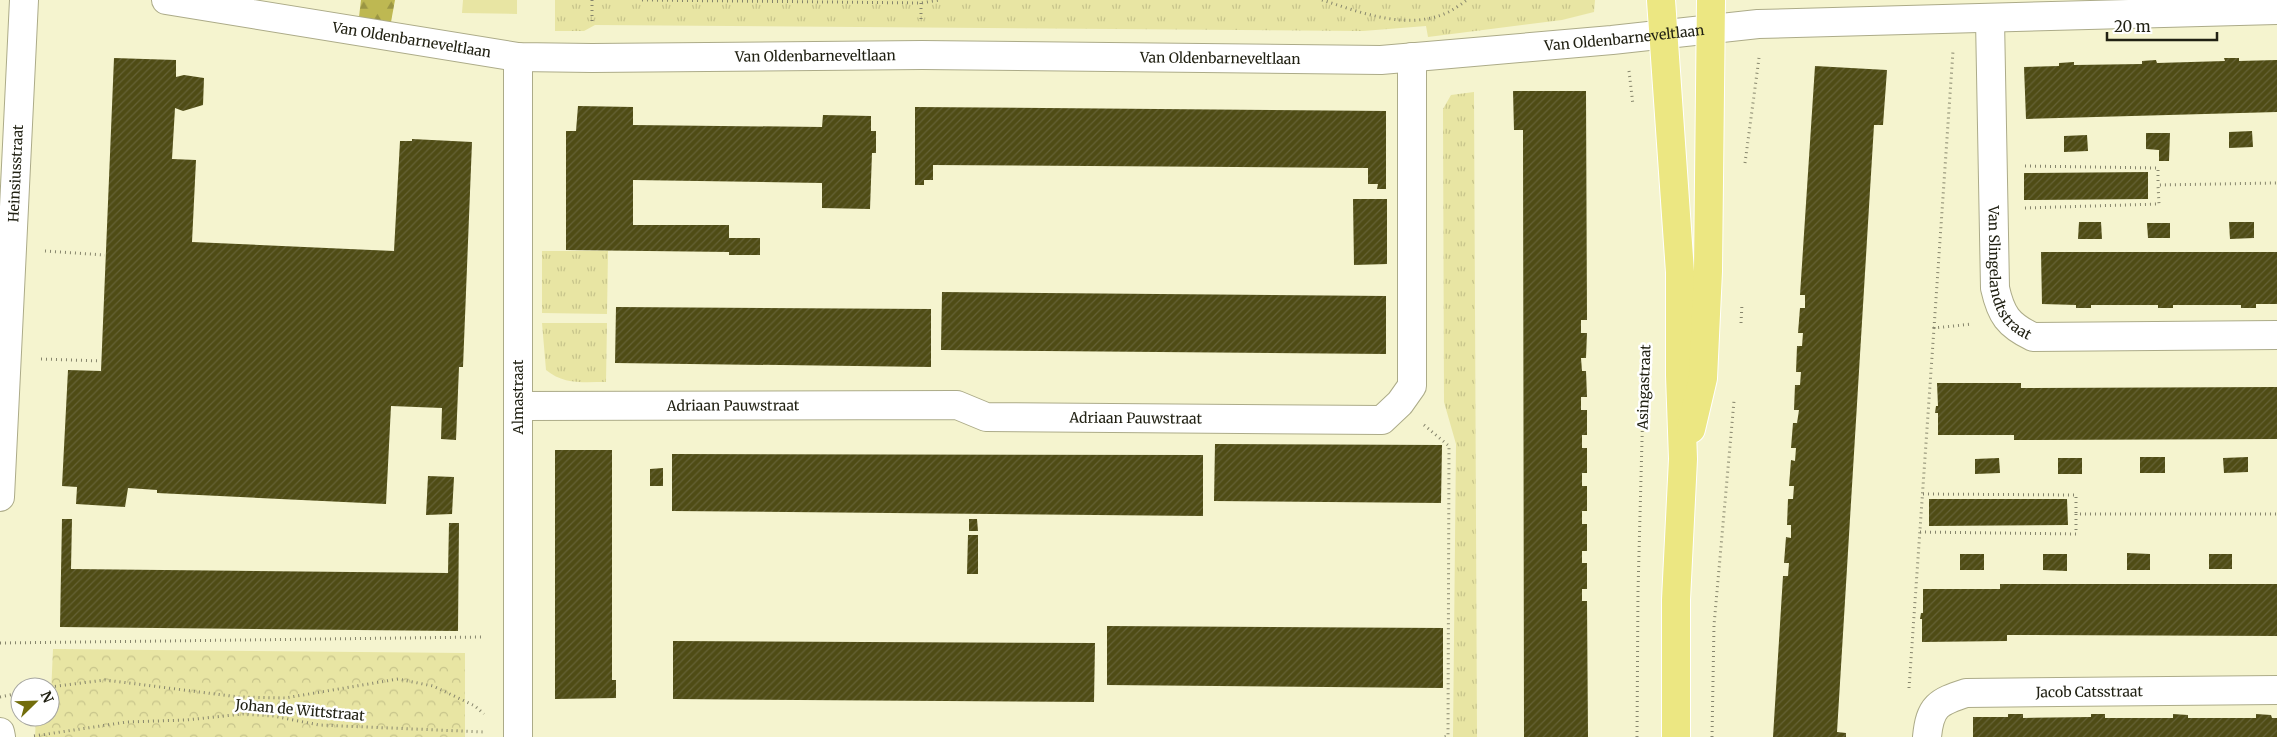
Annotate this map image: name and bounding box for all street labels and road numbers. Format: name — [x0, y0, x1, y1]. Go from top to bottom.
street label: Van Oldenbarneveltlaan — [330, 18, 493, 62]
street label: Van Oldenbarneveltlaan — [1543, 21, 1705, 55]
street label: Van Oldenbarneveltlaan — [734, 46, 896, 66]
street label: Van Oldenbarneveltlaan — [1139, 48, 1301, 68]
street label: Heinsiusstraat — [4, 123, 27, 223]
street label: Van Slingelandtstraat — [1984, 204, 2035, 344]
street label: Asingastraat — [1633, 344, 1655, 431]
street label: Almastraat — [509, 359, 527, 435]
street label: Adriaan Pauwstraat — [666, 396, 800, 415]
street label: Adriaan Pauwstraat — [1068, 409, 1203, 428]
street label: Jacob Catsstraat — [2035, 682, 2144, 701]
street label: Johan de Wittstraat — [234, 695, 366, 725]

